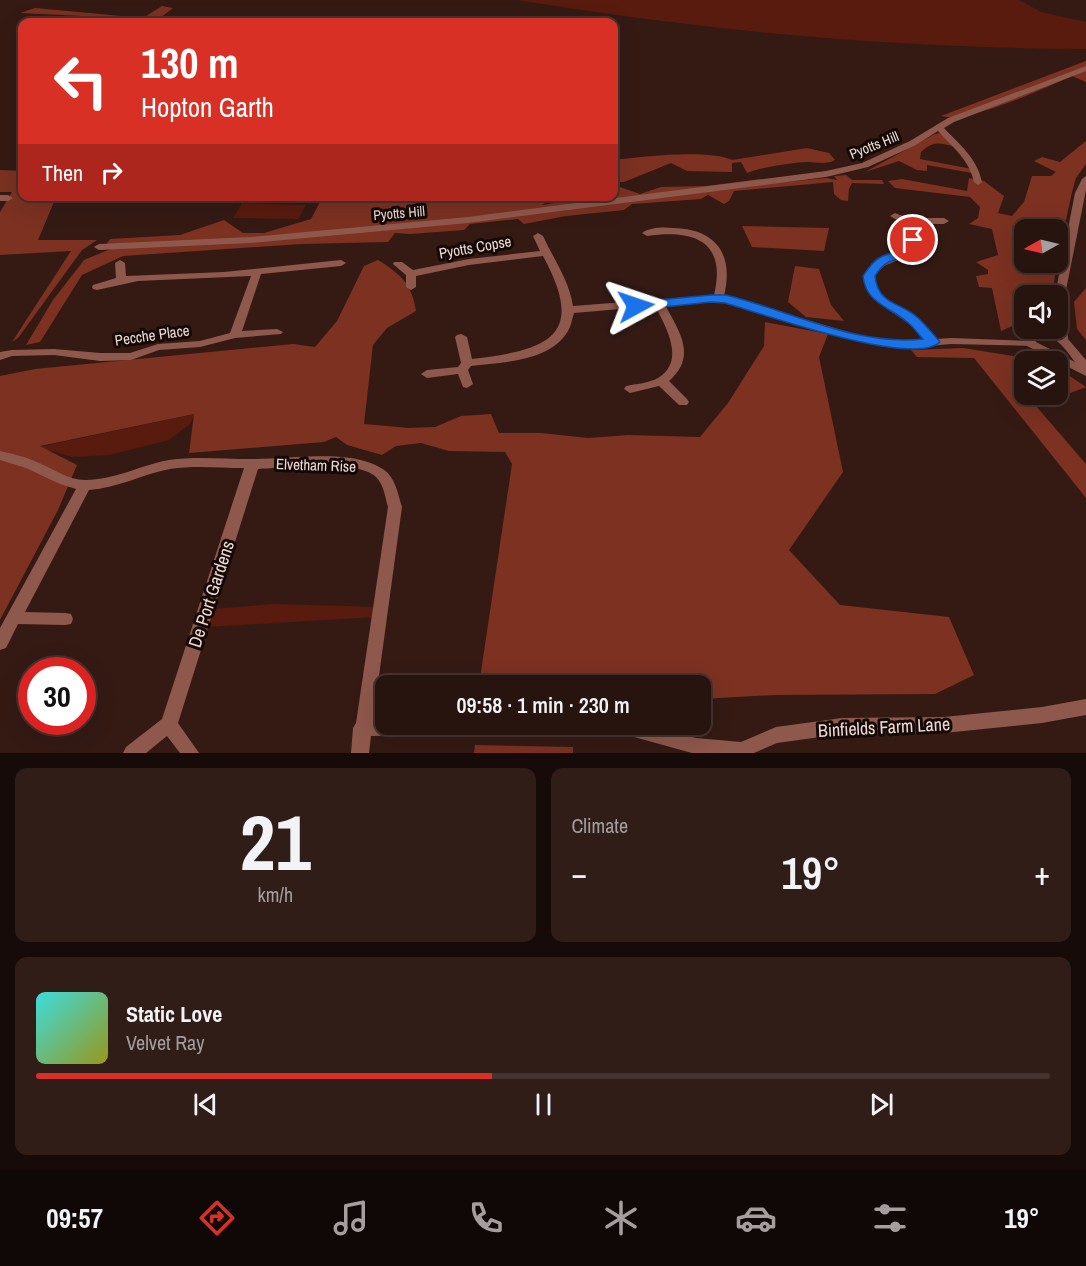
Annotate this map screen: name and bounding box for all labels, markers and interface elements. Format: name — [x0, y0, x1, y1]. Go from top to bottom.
text: 130 m — [141, 35, 239, 91]
icon: left — [42, 42, 120, 120]
text: Hopton Garth — [141, 89, 274, 125]
street label: Pyotts Hill — [847, 127, 901, 163]
icon: right — [95, 156, 128, 189]
text: Then — [42, 158, 83, 188]
street label: Pyotts Hill — [372, 202, 426, 224]
pin — [887, 214, 938, 265]
north arrow — [1014, 219, 1068, 273]
map controls — [1014, 219, 1068, 405]
icon: arrive — [896, 223, 929, 256]
street label: Pyotts Copse — [437, 230, 513, 264]
position arrow — [604, 274, 668, 338]
button: sound — [1014, 285, 1068, 339]
street label: Pecche Place — [113, 319, 191, 351]
button: layers — [1014, 351, 1068, 405]
street label: Elvetham Rise — [276, 453, 356, 477]
street label: De Port Gardens — [182, 537, 240, 651]
speed limit sign: 30 — [18, 657, 96, 735]
text: 09:58 · 1 min · 230 m — [456, 690, 630, 720]
street label: Binfields Farm Lane — [817, 711, 951, 743]
text: 21 — [240, 789, 311, 894]
text: Climate — [572, 812, 628, 839]
text: 19° — [781, 842, 840, 903]
text: − — [572, 851, 587, 895]
text: + — [1034, 851, 1050, 895]
text: km/h — [257, 881, 293, 908]
text: Static Love — [126, 999, 222, 1029]
text: Velvet Ray — [126, 1029, 204, 1056]
icon: previous — [189, 1088, 222, 1121]
icon: pause — [527, 1088, 560, 1121]
icon: next — [865, 1088, 898, 1121]
icon: directions — [196, 1197, 238, 1239]
icon: music — [330, 1197, 372, 1239]
icon: phone — [465, 1197, 507, 1239]
icon: climate — [600, 1197, 642, 1239]
icon: car — [735, 1197, 777, 1239]
icon: filters — [869, 1197, 911, 1239]
text: 09:57 — [46, 1200, 103, 1236]
text: 19° — [1004, 1200, 1040, 1236]

